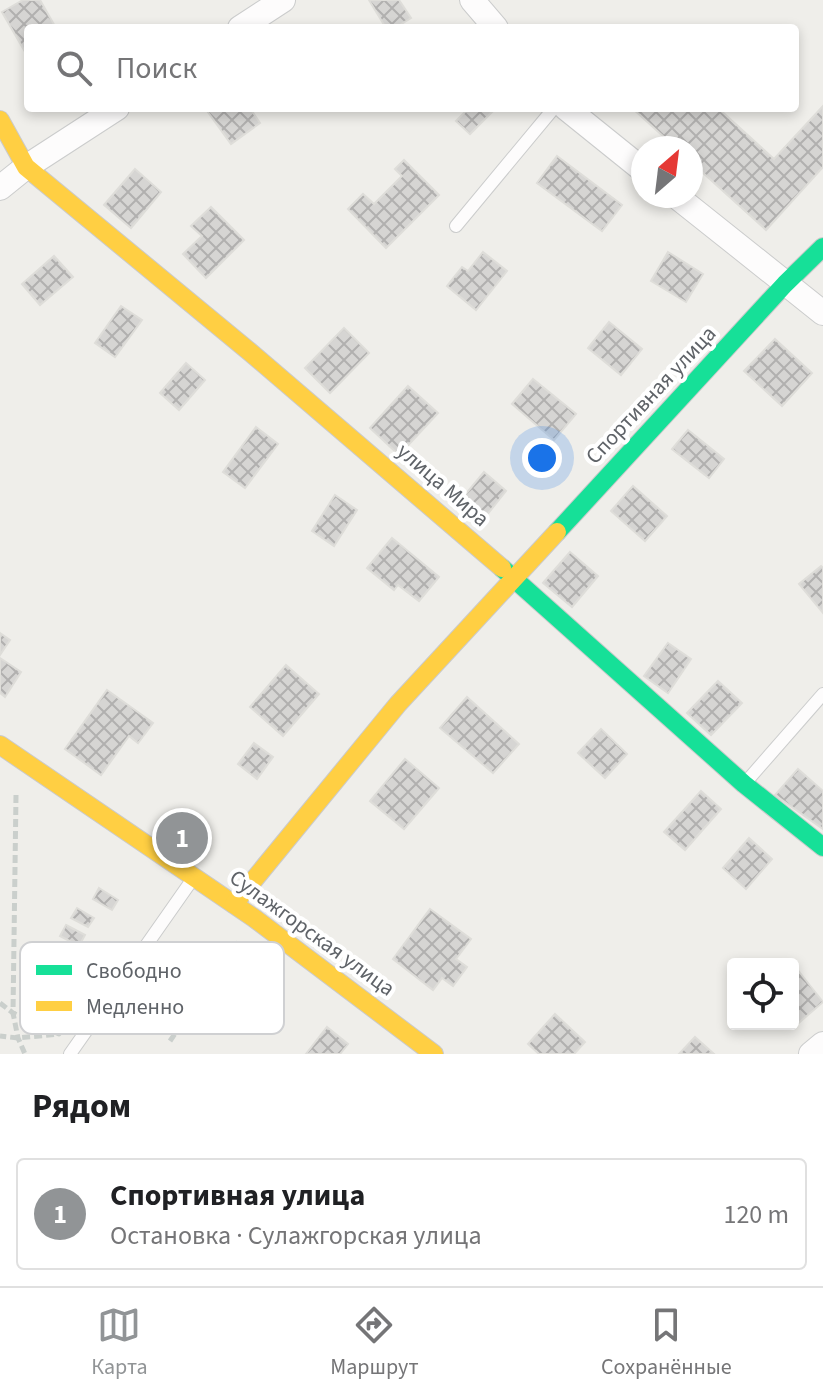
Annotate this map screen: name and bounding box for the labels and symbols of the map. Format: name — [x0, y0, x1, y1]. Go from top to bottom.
north arrow — [631, 136, 703, 208]
street label: Спортивная улица — [578, 319, 724, 471]
street label: улица Мира — [390, 436, 496, 534]
your location — [522, 438, 562, 478]
pin: 1 — [156, 808, 208, 868]
street label: Сулажгорская улица — [223, 862, 401, 1004]
legend — [20, 942, 284, 1034]
text: Свободно — [86, 955, 182, 987]
text: Медленно — [86, 991, 184, 1023]

